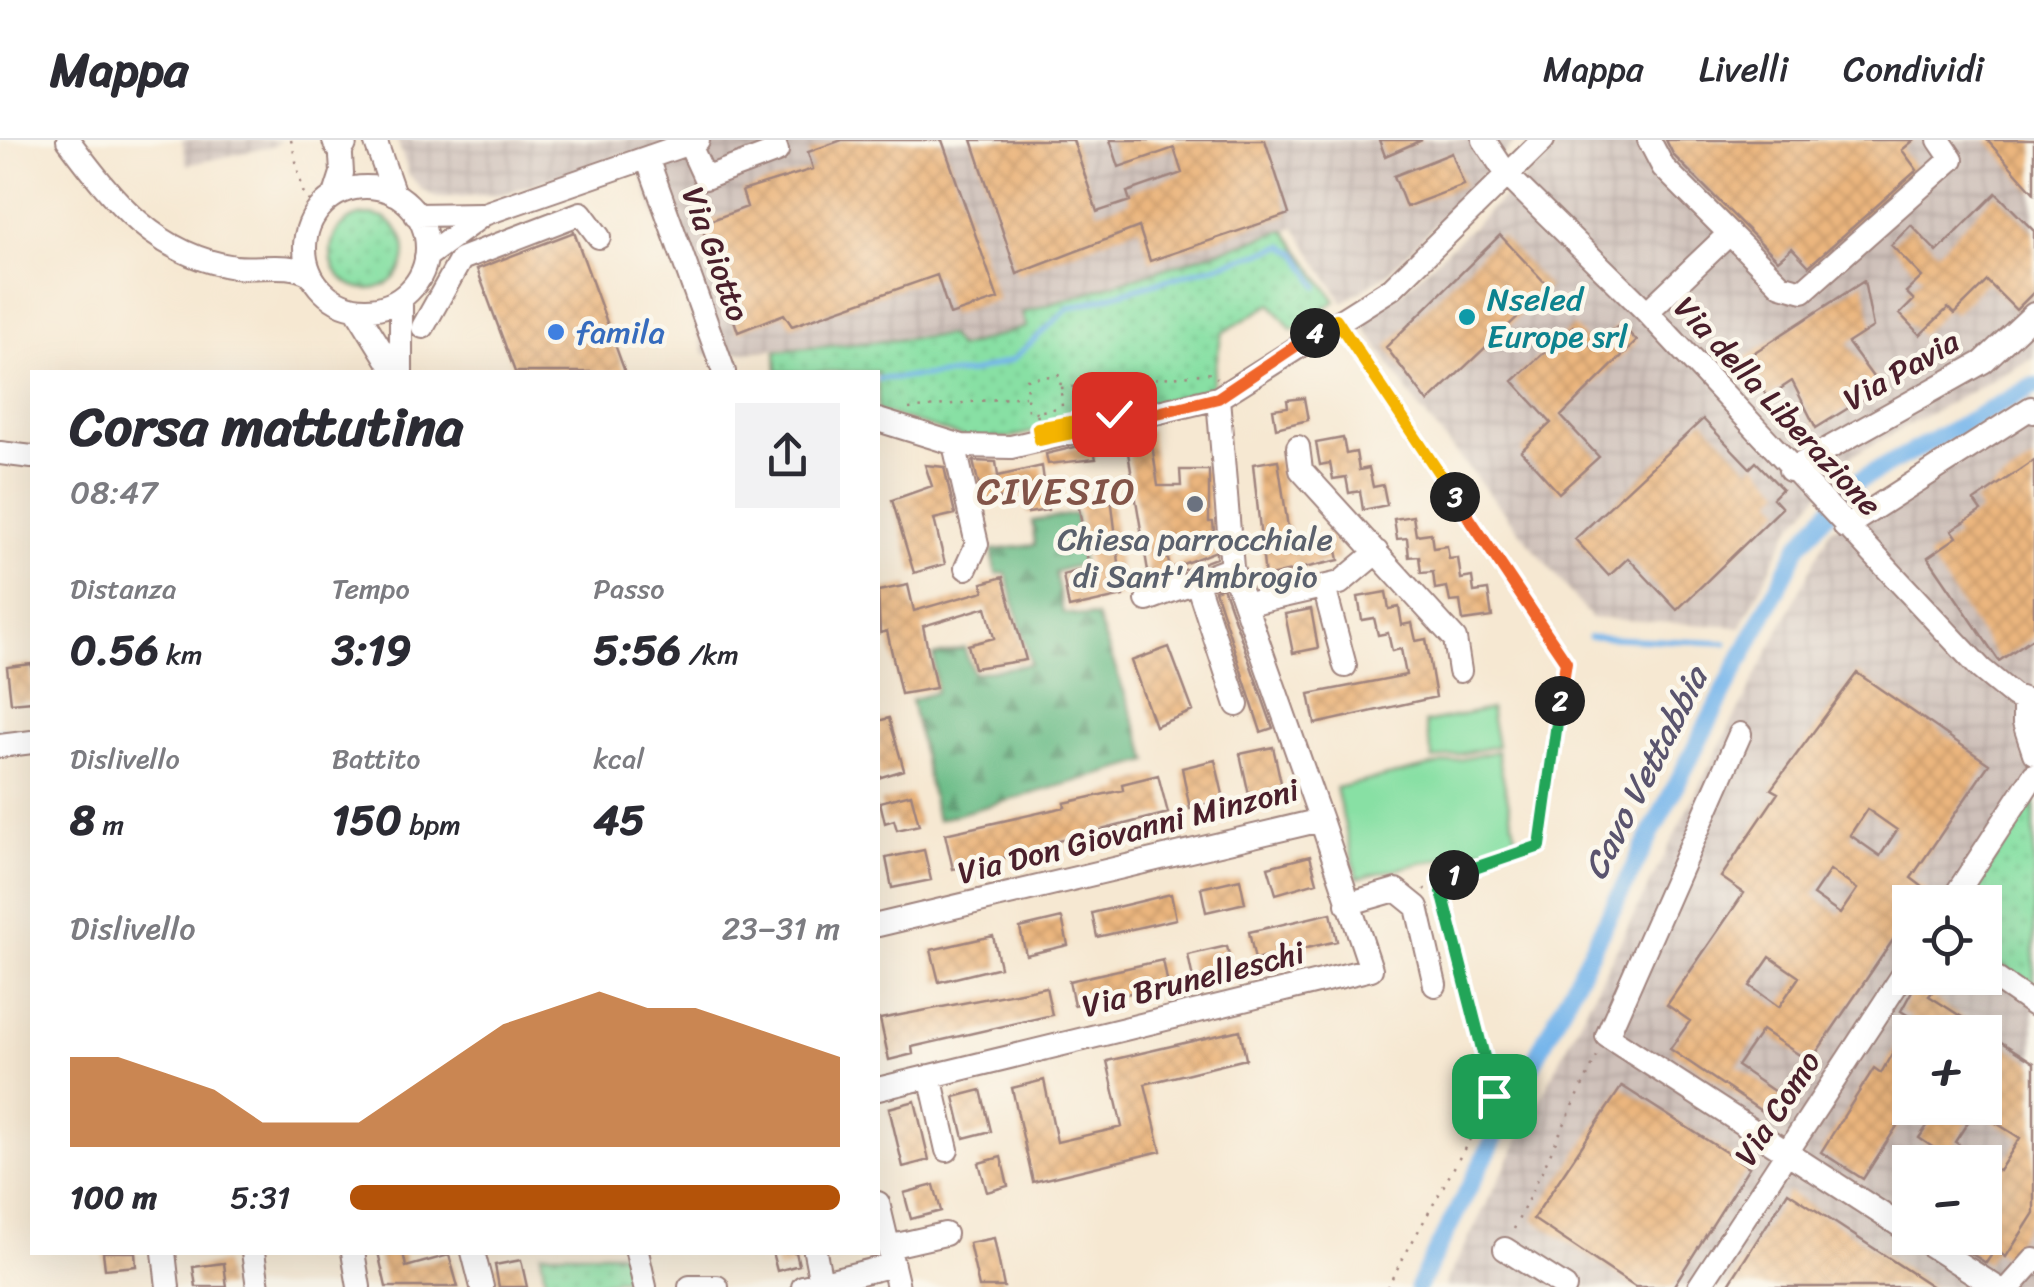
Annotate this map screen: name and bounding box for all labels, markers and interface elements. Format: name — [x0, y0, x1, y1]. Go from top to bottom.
text: Mappa — [50, 27, 188, 112]
text: Mappa — [1543, 38, 1644, 100]
text: Livelli — [1699, 38, 1788, 100]
text: Condividi — [1843, 38, 1984, 100]
street label: Via Giotto — [665, 179, 766, 330]
place label: Nseled Europe srl — [1487, 271, 1628, 365]
street label: Via della Liberazione — [1659, 282, 1896, 531]
place label: famila — [576, 304, 665, 361]
marker: Nseled Europe srl — [1456, 306, 1478, 328]
pin: 4 — [1290, 308, 1340, 358]
text: 4 — [1306, 308, 1324, 357]
street label: Via Pavia — [1832, 314, 1971, 427]
marker: famila — [545, 321, 567, 343]
pin — [1072, 372, 1157, 457]
text: Corsa mattutina — [70, 378, 463, 475]
icon: check — [1087, 387, 1142, 442]
button: share — [735, 403, 840, 508]
district label: CIVESIO — [977, 458, 1137, 525]
text: 08:47 — [70, 464, 157, 521]
pin: 3 — [1430, 472, 1480, 522]
text: 3 — [1447, 472, 1463, 521]
marker: Chiesa parrocchiale di Sant'Ambrogio — [1184, 493, 1206, 515]
place label: Chiesa parrocchiale di Sant'Ambrogio — [1057, 511, 1333, 605]
text: Distanza — [70, 564, 176, 613]
text: Tempo — [332, 564, 410, 613]
text: Passo — [593, 564, 664, 613]
text: 0.56 — [70, 613, 159, 687]
text: 3:19 — [332, 613, 411, 687]
text: 5:56 — [593, 613, 681, 687]
text: km — [159, 630, 202, 679]
text: /km — [681, 630, 739, 679]
water label: Cavo Vettabbia — [1565, 653, 1727, 890]
pin: 2 — [1535, 676, 1585, 726]
text: 2 — [1552, 676, 1568, 725]
text: Dislivello — [70, 734, 180, 783]
text: Battito — [332, 734, 420, 783]
text: kcal — [593, 734, 644, 783]
street label: Via Don Giovanni Minzoni — [952, 761, 1306, 901]
text: 8 — [70, 783, 95, 857]
text: 150 — [332, 783, 402, 857]
text: 45 — [593, 783, 645, 857]
text: m — [95, 800, 124, 849]
text: bpm — [402, 800, 461, 849]
pin: 1 — [1429, 850, 1479, 900]
text: 1 — [1448, 850, 1460, 899]
map controls — [1892, 885, 2002, 1255]
button: locate — [1892, 885, 2002, 995]
text: Dislivello — [70, 900, 195, 957]
text: 23–31 m — [722, 900, 840, 957]
street label: Via Brunelleschi — [1076, 924, 1312, 1035]
button: + — [1892, 1015, 2002, 1125]
street label: Via Como — [1718, 1039, 1836, 1178]
pin — [1452, 1054, 1537, 1139]
icon: arrive — [1467, 1069, 1522, 1124]
button: − — [1892, 1145, 2002, 1255]
text: 100 m — [70, 1169, 157, 1226]
text: 5:31 — [230, 1169, 291, 1226]

